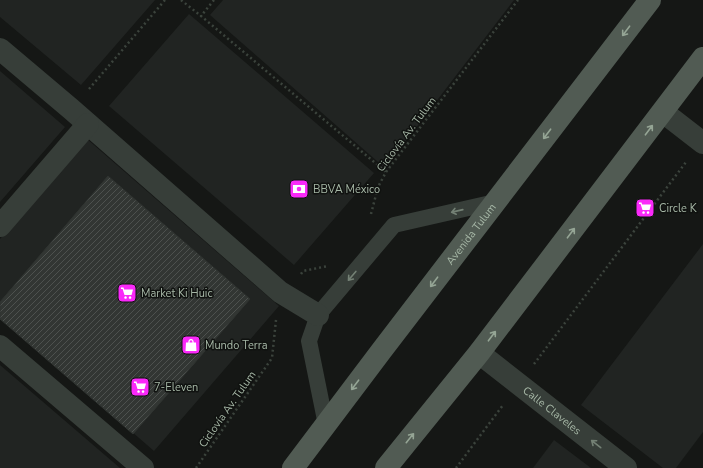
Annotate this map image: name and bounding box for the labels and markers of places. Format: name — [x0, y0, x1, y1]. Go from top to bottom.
bank icon: BBVA México — [288, 178, 310, 200]
place label: BBVA México — [313, 182, 380, 197]
supermarket icon: Circle K — [634, 197, 656, 219]
place label: Circle K — [659, 201, 698, 216]
supermarket icon: Market Ki Huic — [116, 282, 138, 304]
place label: Market Ki Huic — [141, 286, 213, 301]
shop icon: Mundo Terra — [180, 334, 202, 356]
place label: Mundo Terra — [205, 338, 268, 353]
supermarket icon: 7-Eleven — [129, 376, 151, 398]
place label: 7-Eleven — [154, 380, 198, 395]

